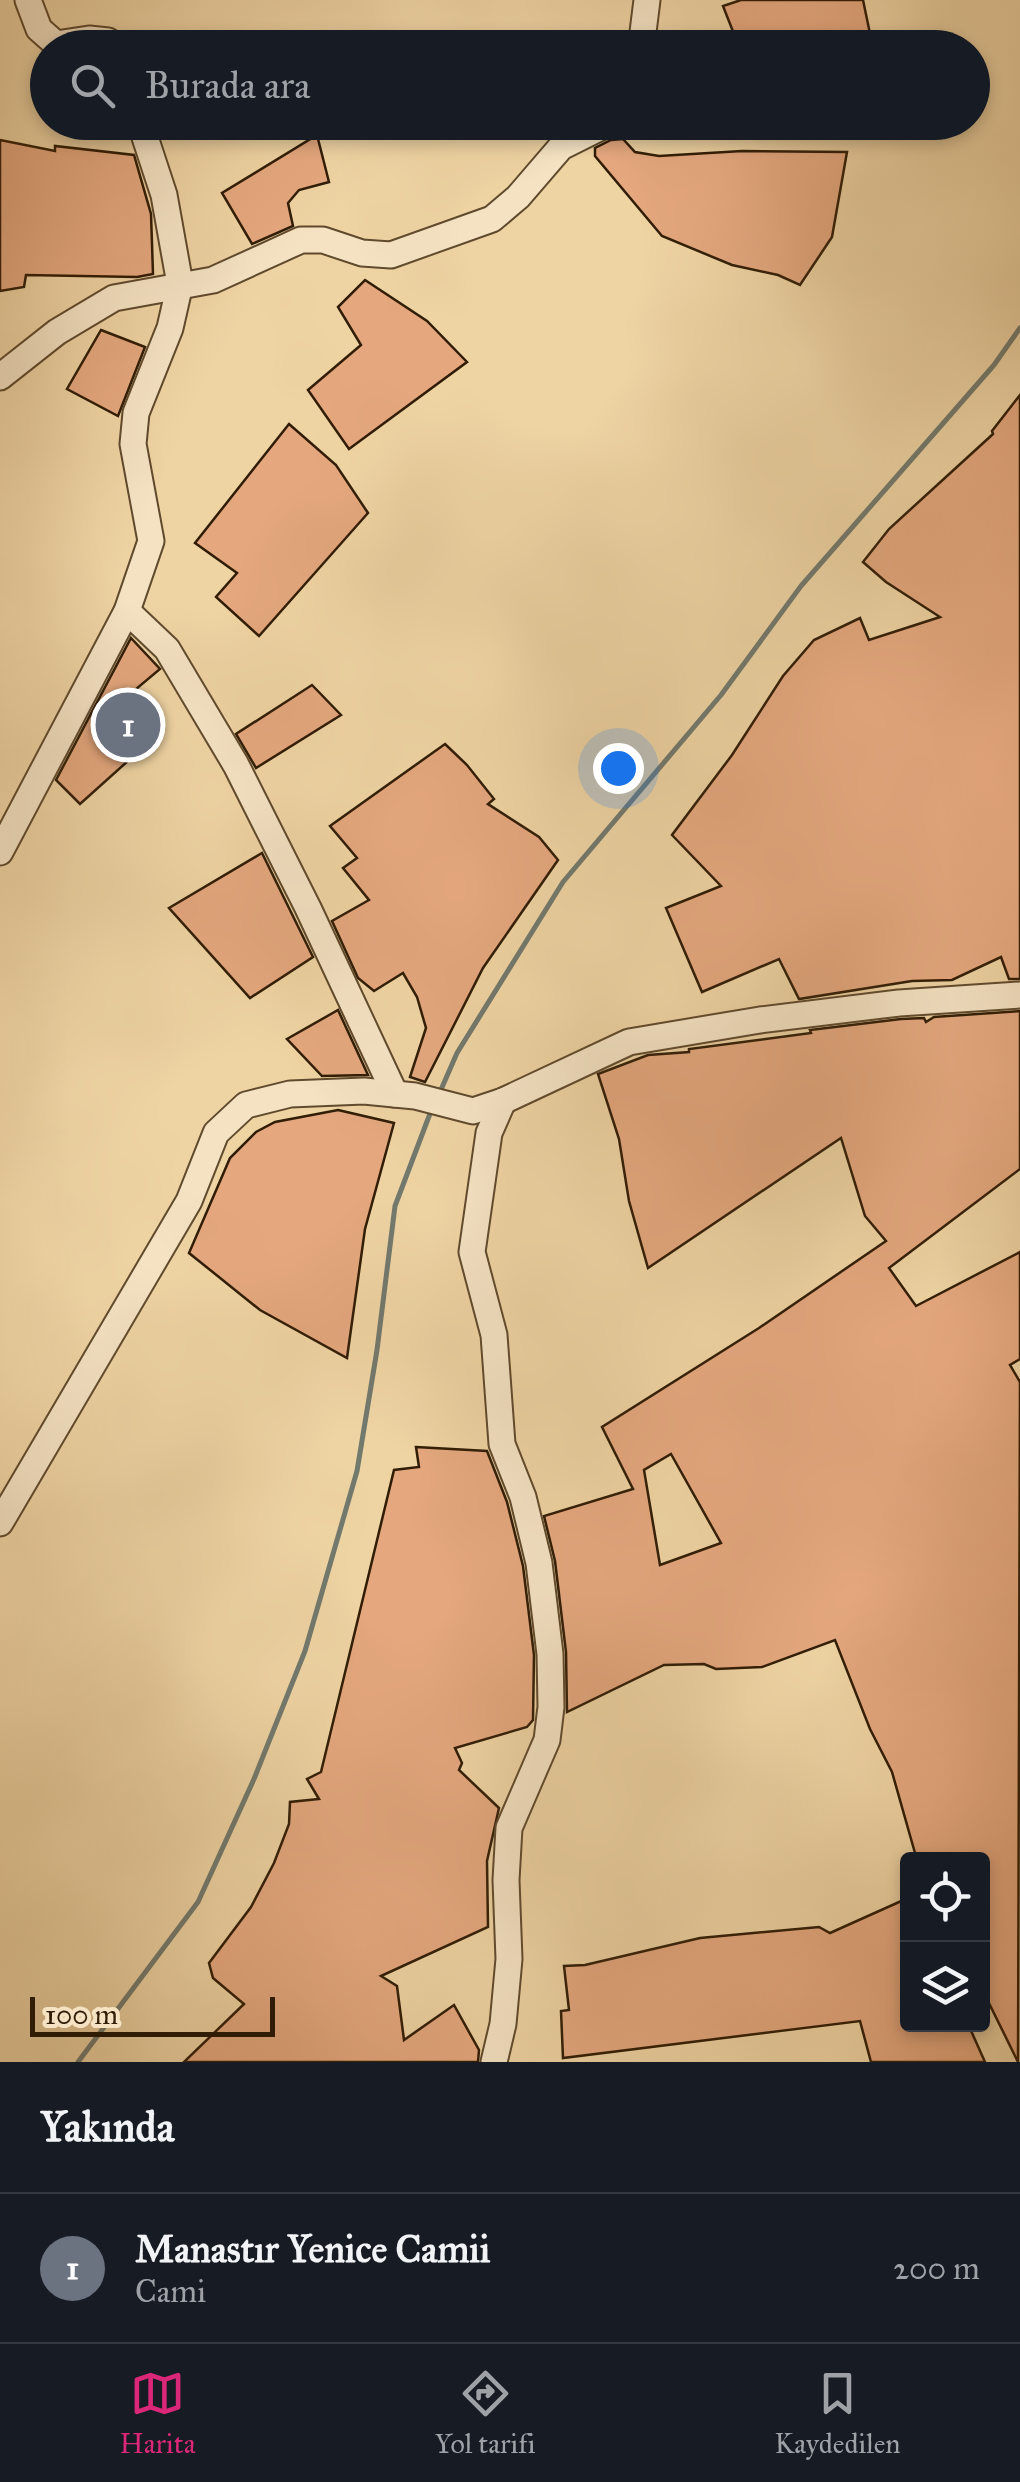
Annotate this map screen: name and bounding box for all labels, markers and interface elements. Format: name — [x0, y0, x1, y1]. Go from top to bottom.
search box — [30, 30, 990, 140]
icon: search — [65, 58, 120, 113]
text: Burada ara — [145, 62, 310, 108]
pin: 1 — [96, 688, 160, 762]
your location — [593, 743, 644, 794]
map controls — [900, 1852, 990, 2032]
button: locate — [900, 1852, 990, 1942]
button: layers — [900, 1942, 990, 2032]
scale bar — [30, 1992, 275, 2036]
text: 100 m — [45, 1997, 118, 2032]
text: Yakında — [40, 2101, 174, 2153]
text: Manastır Yenice Camii — [135, 2226, 490, 2272]
text: 1 — [66, 2249, 79, 2288]
text: 200 m — [893, 2249, 980, 2288]
text: Cami — [135, 2272, 206, 2311]
tab: Harita — [120, 2366, 196, 2461]
tab: Yol tarifi — [435, 2366, 535, 2461]
tab: Kaydedilen — [774, 2366, 900, 2461]

